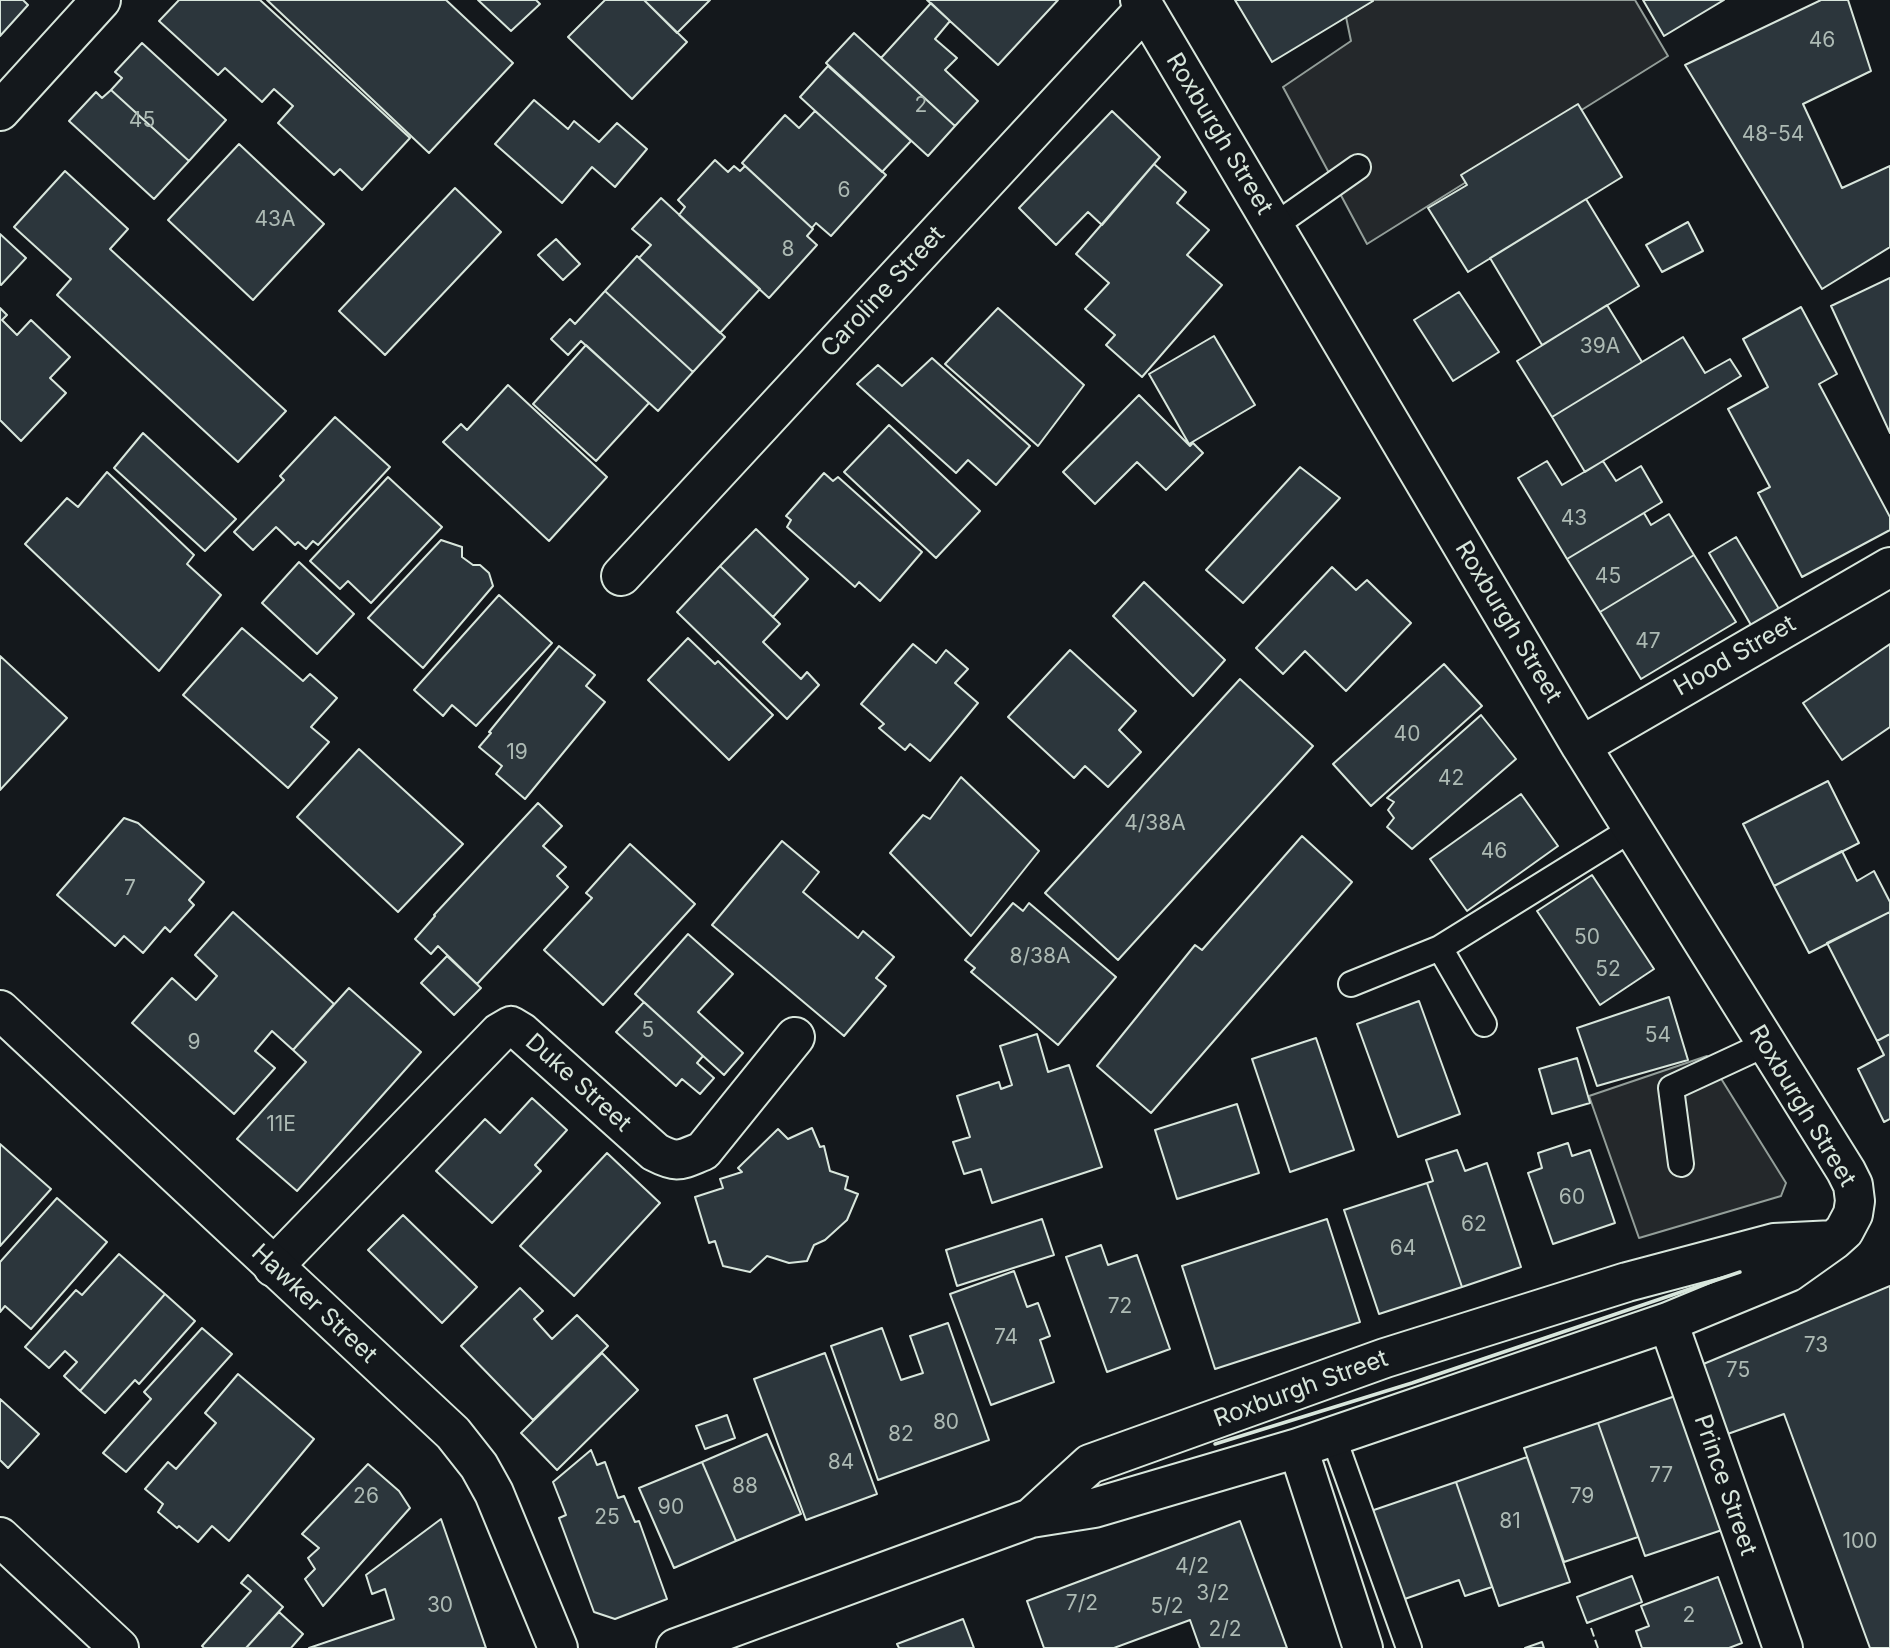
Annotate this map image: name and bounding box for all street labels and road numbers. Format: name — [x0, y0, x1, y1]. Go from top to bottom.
street label: Roxburgh Street — [1160, 48, 1278, 220]
street label: Caroline Street — [815, 221, 951, 363]
street label: Roxburgh Street — [1449, 536, 1567, 708]
street label: Hood Street — [1669, 610, 1801, 702]
street label: Roxburgh Street — [1743, 1020, 1861, 1192]
street label: Duke Street — [519, 1028, 637, 1138]
street label: Hawker Street — [245, 1239, 383, 1369]
street label: Roxburgh Street — [1210, 1344, 1392, 1434]
street label: Prince Street — [1687, 1411, 1763, 1559]

